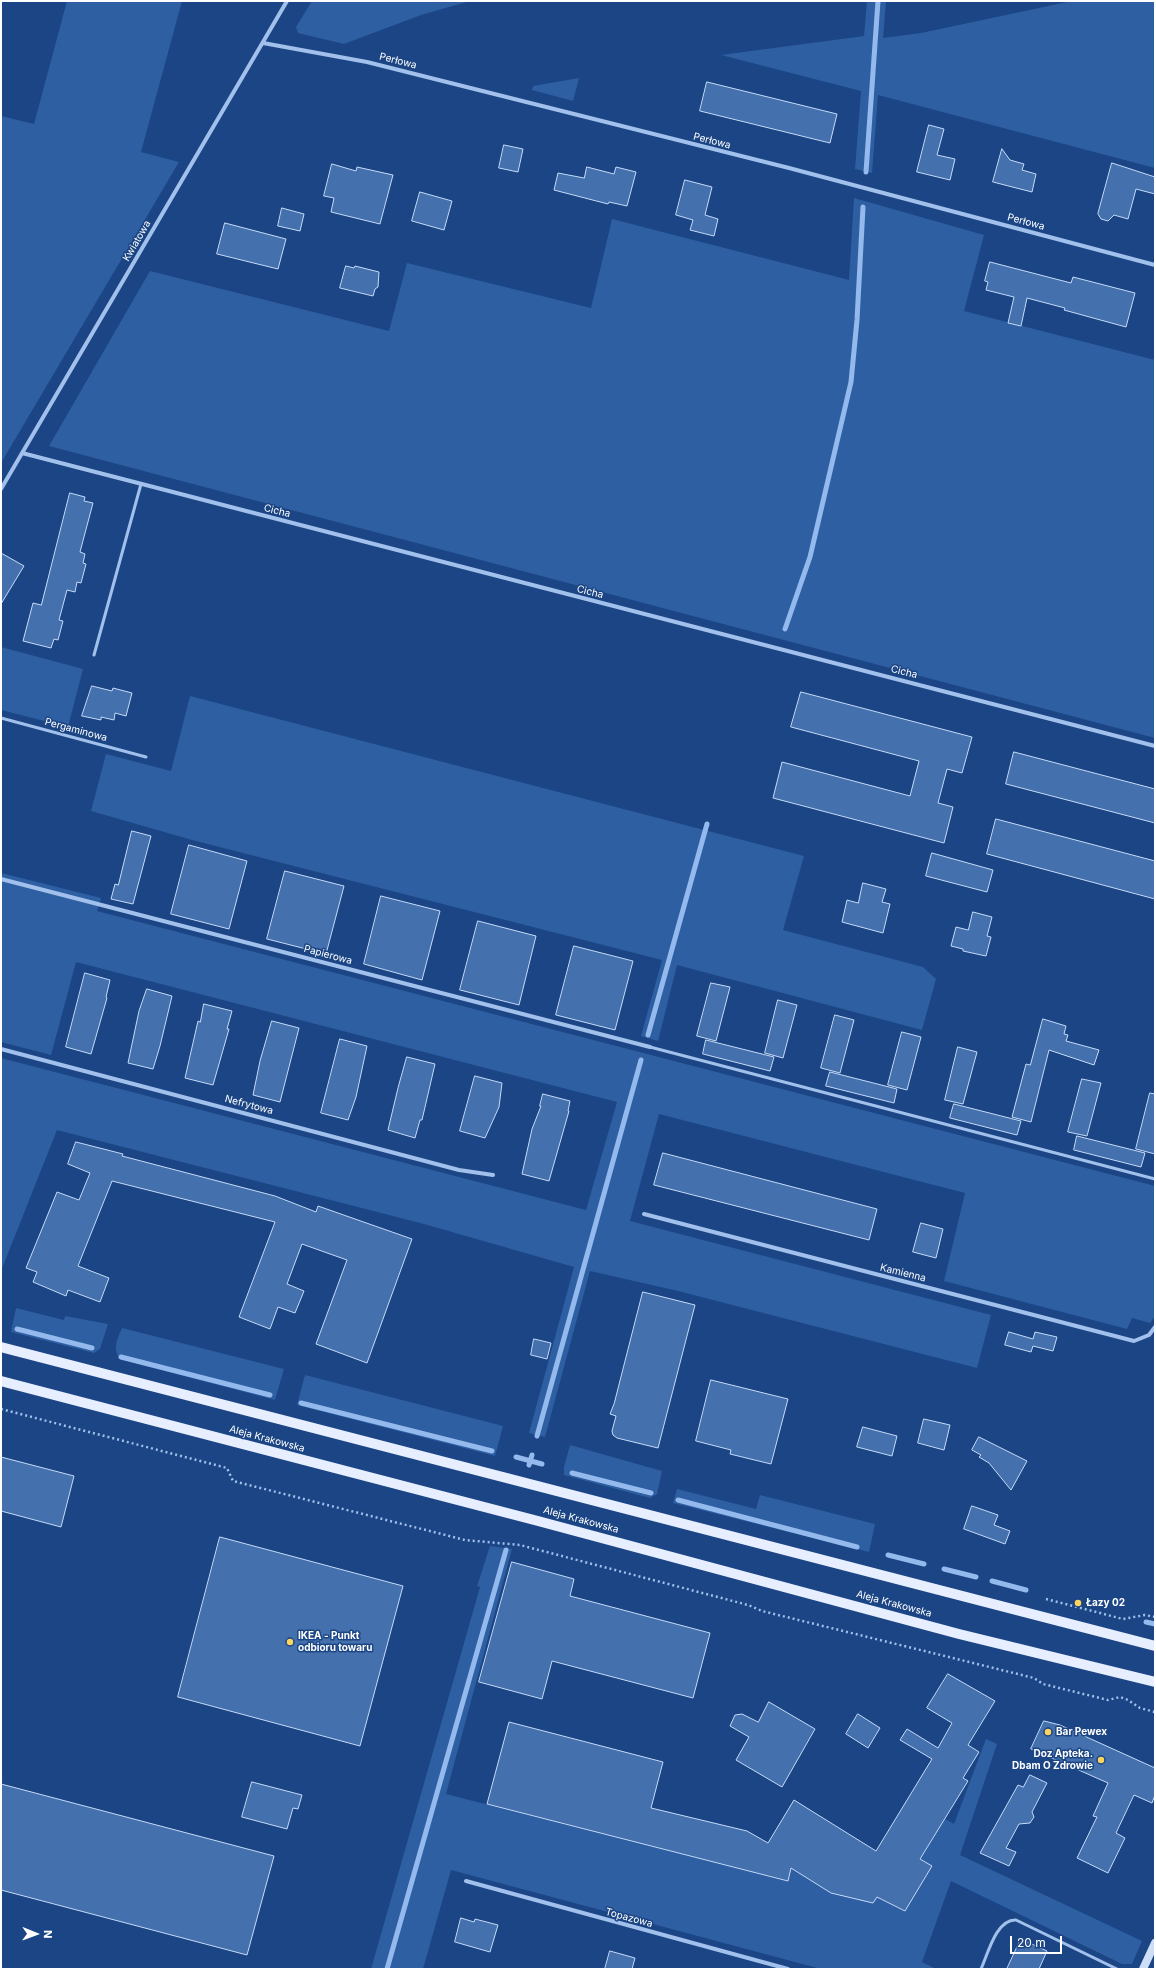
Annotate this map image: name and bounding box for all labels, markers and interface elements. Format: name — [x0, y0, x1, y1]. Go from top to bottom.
street label: Perłowa — [378, 51, 418, 71]
street label: Perłowa — [692, 131, 732, 151]
street label: Perłowa — [1006, 211, 1046, 233]
street label: Kwiatowa — [121, 218, 153, 264]
street label: Cicha — [262, 502, 292, 520]
street label: Cicha — [575, 583, 605, 601]
street label: Cicha — [889, 663, 919, 681]
street label: Pergaminowa — [43, 716, 109, 744]
street label: Papierowa — [302, 943, 354, 967]
street label: Nefrytowa — [224, 1093, 274, 1117]
street label: Kamienna — [879, 1262, 927, 1284]
street label: Aleja Krakowska — [228, 1423, 306, 1455]
street label: Aleja Krakowska — [542, 1504, 620, 1536]
street label: Aleja Krakowska — [855, 1588, 933, 1620]
place label: Łazy 02 — [1086, 1597, 1125, 1609]
marker: Łazy 02 — [1073, 1598, 1083, 1608]
place label: IKEA - Punkt odbioru towaru — [298, 1630, 372, 1654]
marker: IKEA - Punkt odbioru towaru — [285, 1637, 295, 1647]
place label: Bar Pewex — [1056, 1726, 1107, 1738]
marker: Bar Pewex — [1043, 1727, 1053, 1737]
place label: Doz Apteka. Dbam O Zdrowie — [1012, 1748, 1093, 1772]
marker: Doz Apteka. Dbam O Zdrowie — [1096, 1755, 1106, 1765]
street label: Topazowa — [604, 1906, 654, 1930]
north arrow — [16, 1914, 56, 1954]
scale bar — [1012, 1928, 1064, 1954]
text: N — [41, 1930, 55, 1939]
text: 20 m — [1017, 1935, 1046, 1950]

